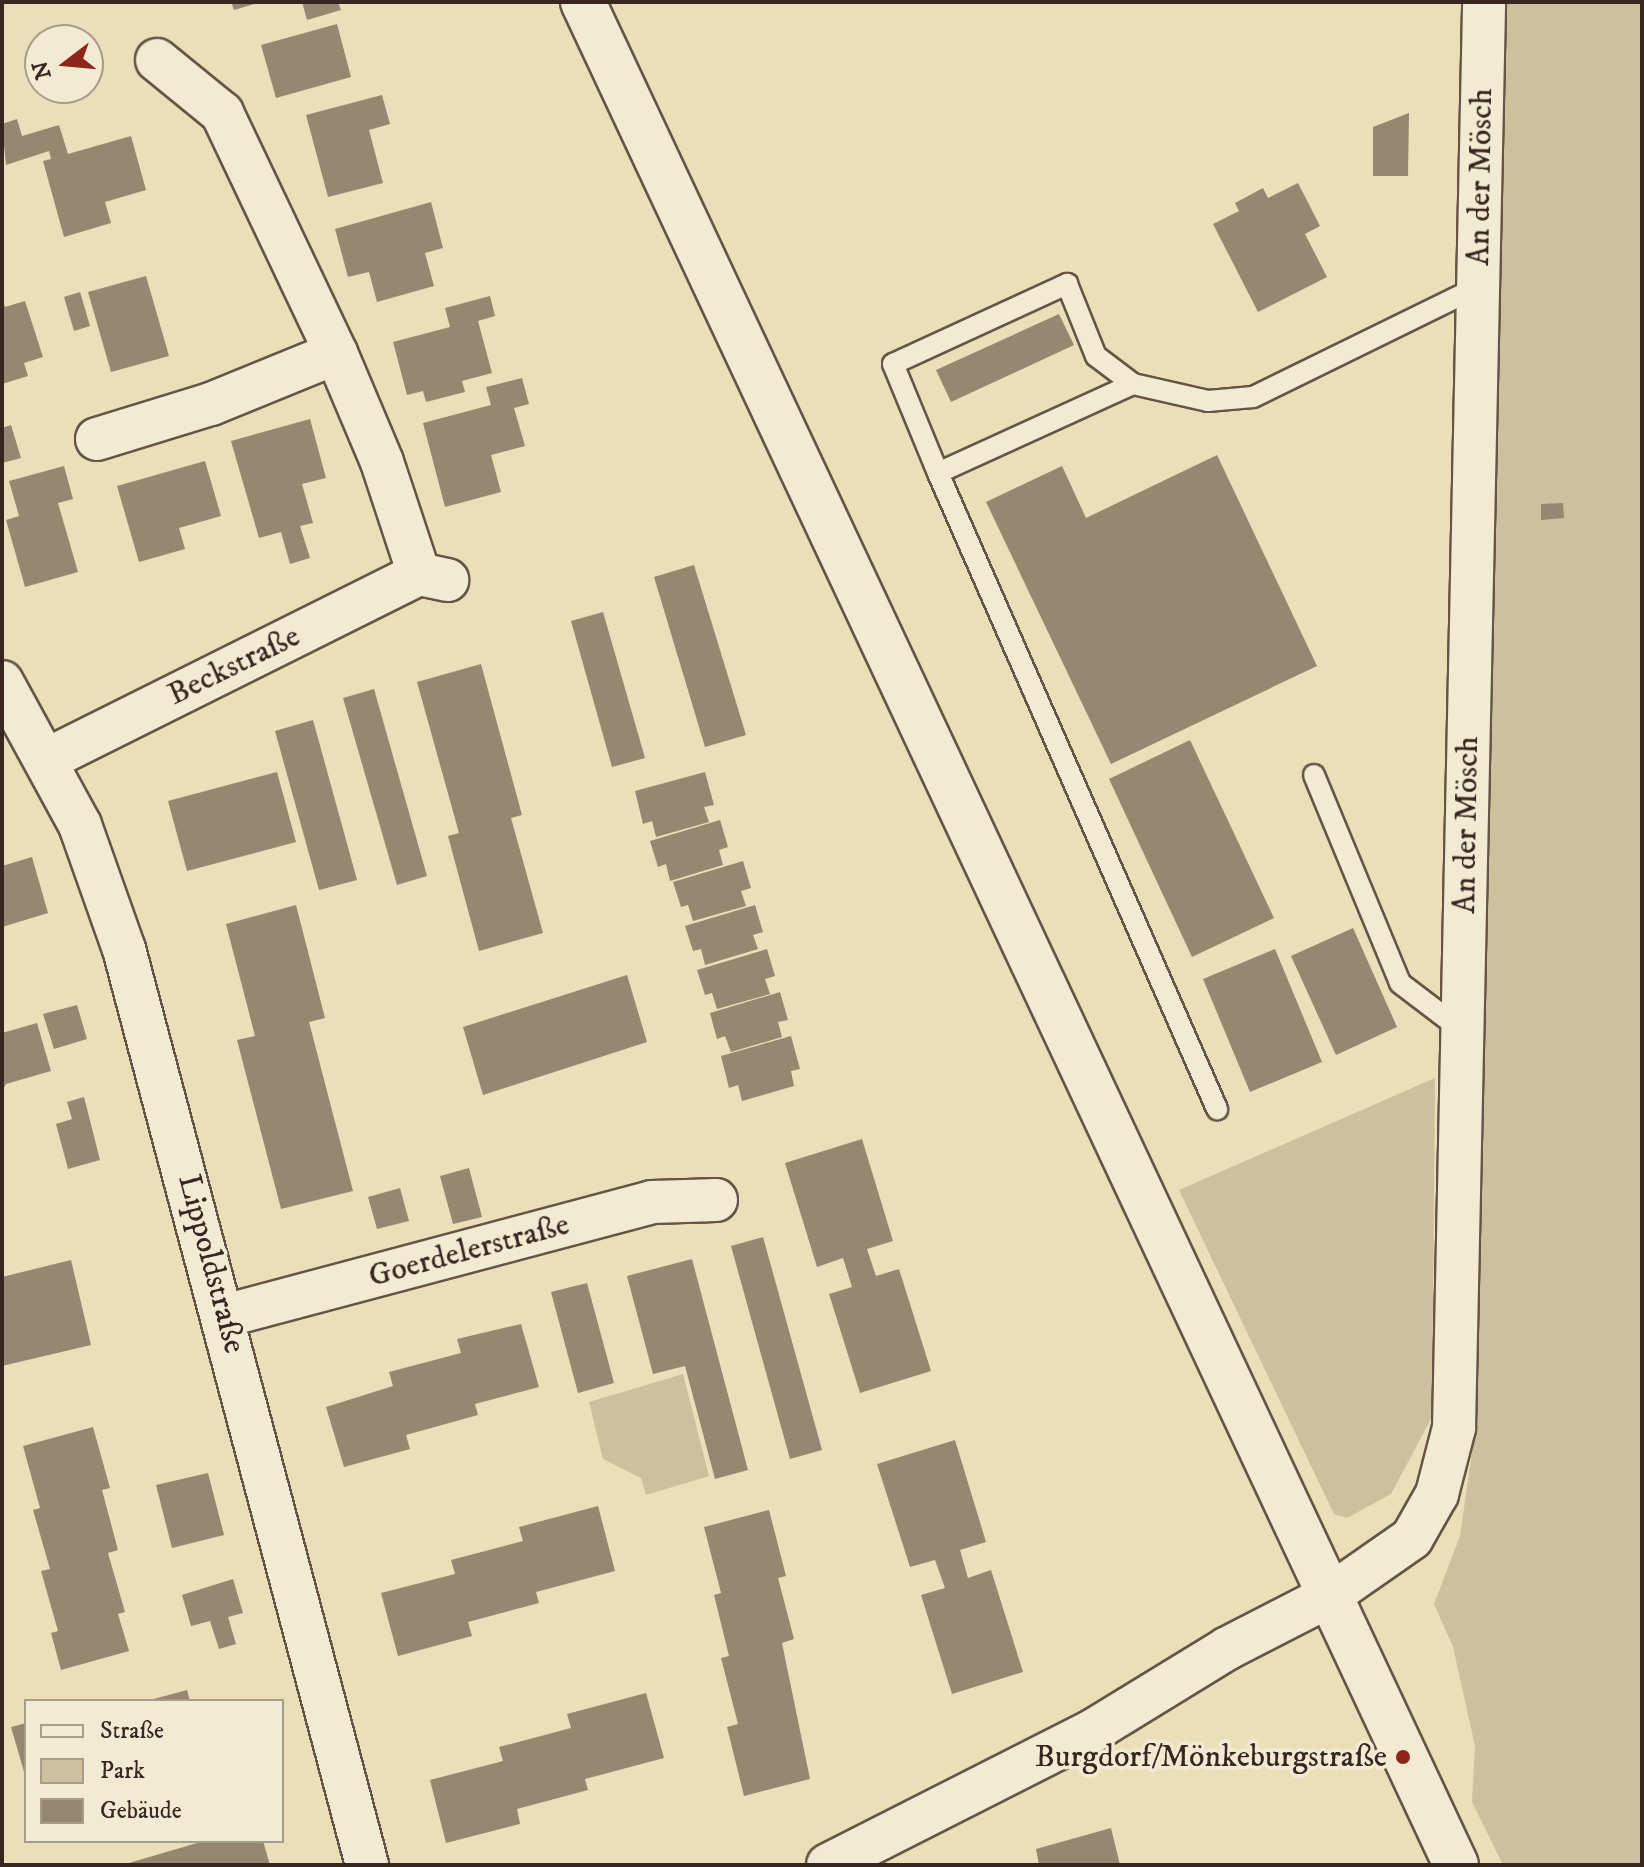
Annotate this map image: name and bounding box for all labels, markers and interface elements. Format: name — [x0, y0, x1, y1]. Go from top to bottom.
north arrow — [24, 24, 104, 104]
text: N — [27, 58, 58, 83]
street label: An der Mösch — [1460, 88, 1502, 266]
street label: Beckstraße — [162, 618, 306, 714]
street label: An der Mösch — [1446, 736, 1488, 914]
street label: Lippoldstraße — [169, 1170, 253, 1358]
street label: Goerdelerstraße — [365, 1206, 573, 1296]
legend — [24, 1699, 284, 1843]
text: Straße — [100, 1716, 164, 1746]
place label: Burgdorf/Mönkeburgstraße — [1035, 1738, 1387, 1776]
marker: Burgdorf/Mönkeburgstraße — [1394, 1748, 1412, 1766]
text: Park — [100, 1756, 145, 1786]
text: Gebäude — [100, 1796, 182, 1826]

